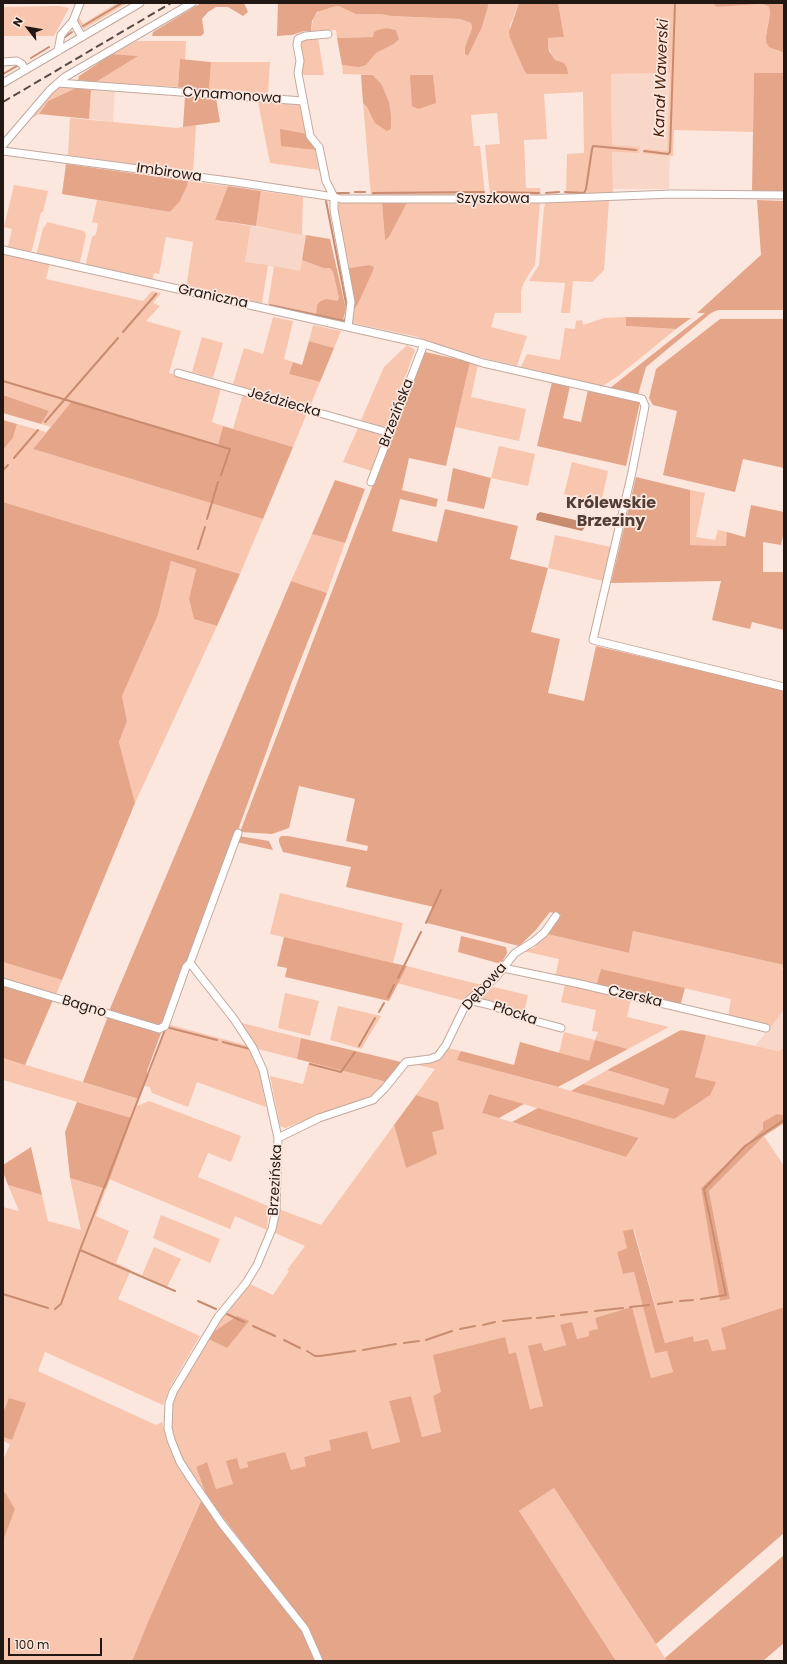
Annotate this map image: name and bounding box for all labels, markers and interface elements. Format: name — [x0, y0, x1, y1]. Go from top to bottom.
north arrow — [8, 8, 48, 48]
text: N — [9, 14, 27, 29]
water label: Kanał Wawerski — [651, 19, 673, 137]
street label: Cynamonowa — [182, 84, 282, 108]
street label: Imbirowa — [135, 160, 203, 186]
street label: Szyszkowa — [456, 191, 530, 207]
street label: Graniczna — [176, 281, 250, 313]
street label: Brzezińska — [376, 377, 418, 449]
street label: Jeździecka — [245, 385, 323, 421]
district label: Królewskie Brzeziny — [566, 494, 656, 532]
street label: Dębowa — [459, 960, 511, 1014]
street label: Czerska — [606, 983, 664, 1011]
street label: Bagno — [60, 992, 108, 1022]
street label: Płocka — [491, 999, 539, 1029]
street label: Brzezińska — [266, 1144, 286, 1216]
scale bar — [10, 1630, 104, 1656]
text: 100 m — [15, 1636, 49, 1653]

